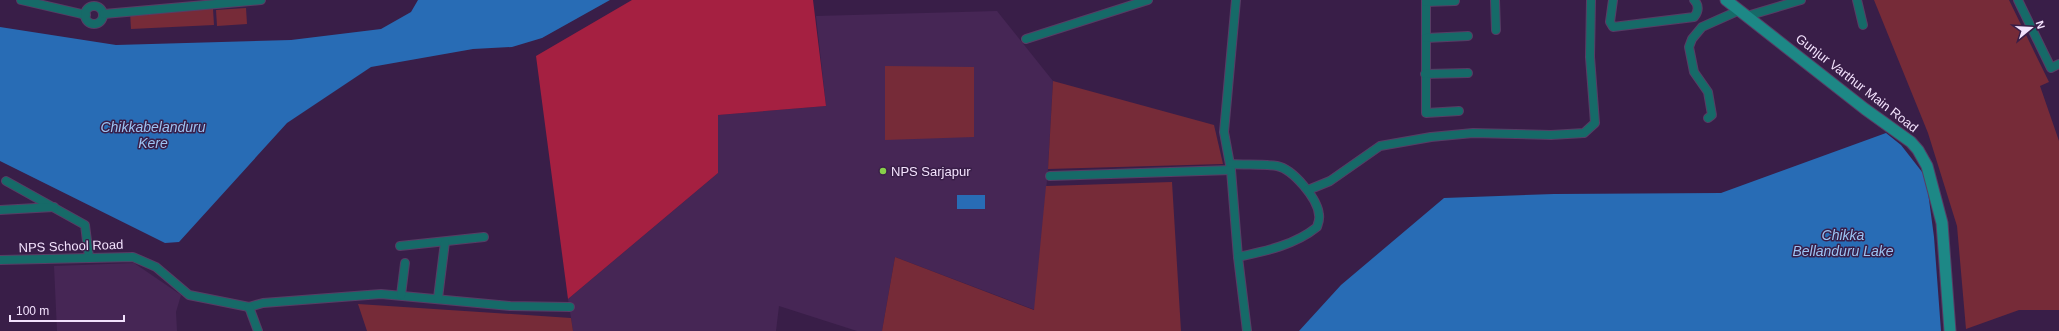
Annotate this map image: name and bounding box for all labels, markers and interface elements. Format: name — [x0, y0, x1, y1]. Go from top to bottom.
north arrow — [2011, 8, 2051, 48]
text: N — [2034, 19, 2047, 31]
street label: Gunjur Varthur Main Road — [1793, 31, 1921, 135]
water label: Chikkabelanduru Kere — [100, 119, 206, 151]
place label: NPS Sarjapur — [891, 164, 971, 179]
marker: NPS Sarjapur — [878, 166, 888, 176]
water label: Chikka Bellanduru Lake — [1792, 227, 1894, 259]
street label: NPS School Road — [18, 237, 124, 255]
scale bar — [10, 297, 124, 323]
text: 100 m — [16, 304, 49, 318]

